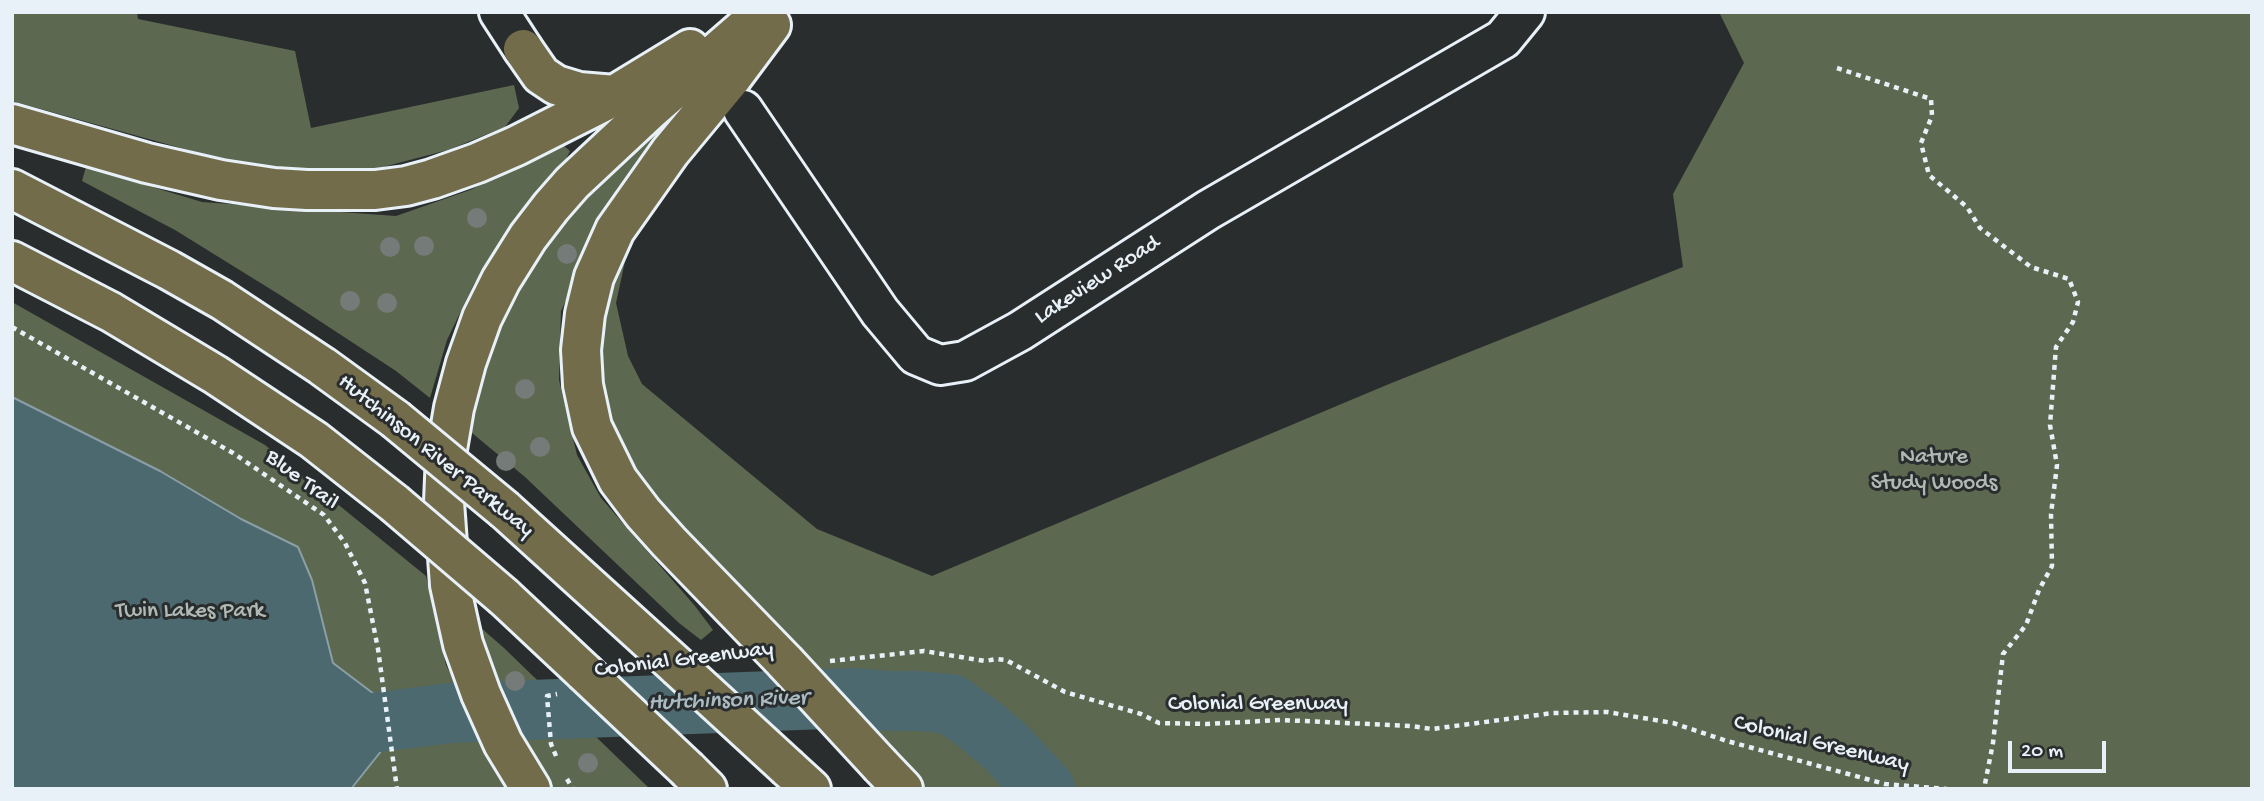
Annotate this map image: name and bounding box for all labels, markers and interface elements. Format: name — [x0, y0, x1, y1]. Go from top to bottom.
street label: Lakeview Road — [1030, 230, 1166, 332]
street label: Hutchinson River Parkway — [331, 369, 539, 545]
street label: Blue Trail — [259, 444, 343, 518]
park label: Nature Study Woods — [1871, 444, 1997, 498]
park label: Twin Lakes Park — [115, 598, 265, 626]
street label: Colonial Greenway — [593, 636, 775, 686]
water label: Hutchinson River — [648, 685, 808, 719]
street label: Colonial Greenway — [1168, 691, 1348, 719]
street label: Colonial Greenway — [1730, 710, 1912, 780]
scale bar — [2012, 728, 2110, 772]
text: 20 m — [2021, 740, 2063, 765]

